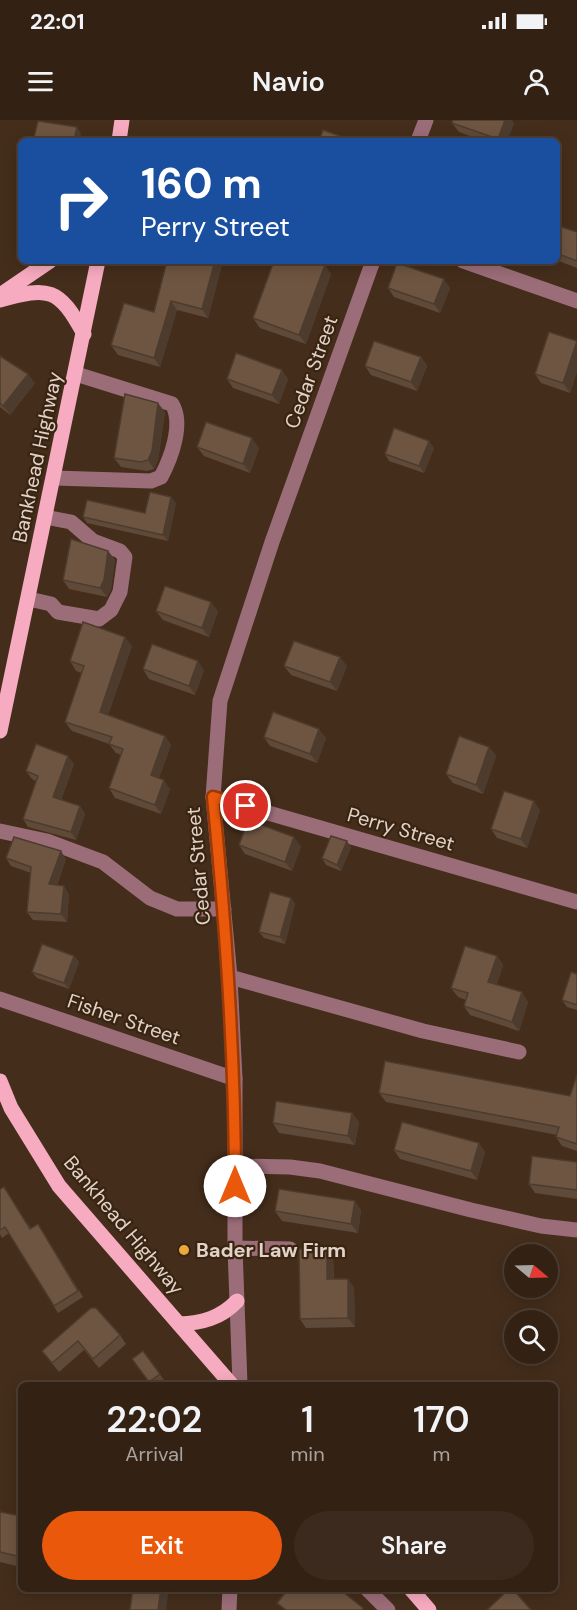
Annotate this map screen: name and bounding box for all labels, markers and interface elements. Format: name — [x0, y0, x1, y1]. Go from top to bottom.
text: 22:01 — [30, 7, 84, 36]
text: Navio — [252, 64, 325, 99]
icon: menu — [24, 65, 57, 98]
icon: person — [520, 65, 553, 98]
text: 160 m — [141, 156, 262, 211]
icon: right — [42, 162, 120, 240]
text: Perry Street — [141, 209, 290, 244]
street label: Cedar Street — [279, 312, 344, 432]
street label: Bankhead Highway — [6, 369, 68, 545]
pin — [220, 780, 271, 831]
icon: arrive — [229, 789, 262, 822]
street label: Perry Street — [344, 801, 458, 857]
street label: Cedar Street — [180, 806, 216, 926]
street label: Fisher Street — [64, 988, 184, 1051]
street label: Bankhead Highway — [58, 1150, 190, 1300]
position arrow — [203, 1154, 267, 1218]
place label: Bader Law Firm — [196, 1237, 346, 1263]
marker: Bader Law Firm — [177, 1243, 191, 1257]
north arrow — [504, 1244, 558, 1298]
map controls — [504, 1244, 558, 1364]
button: search — [504, 1310, 558, 1364]
text: 22:02 — [106, 1396, 202, 1443]
text: 1 — [301, 1396, 314, 1443]
text: 170 — [413, 1396, 470, 1443]
text: Arrival — [125, 1441, 183, 1467]
text: min — [291, 1441, 325, 1467]
text: m — [432, 1441, 450, 1467]
button: Exit — [42, 1511, 282, 1580]
button: Share — [294, 1511, 534, 1580]

